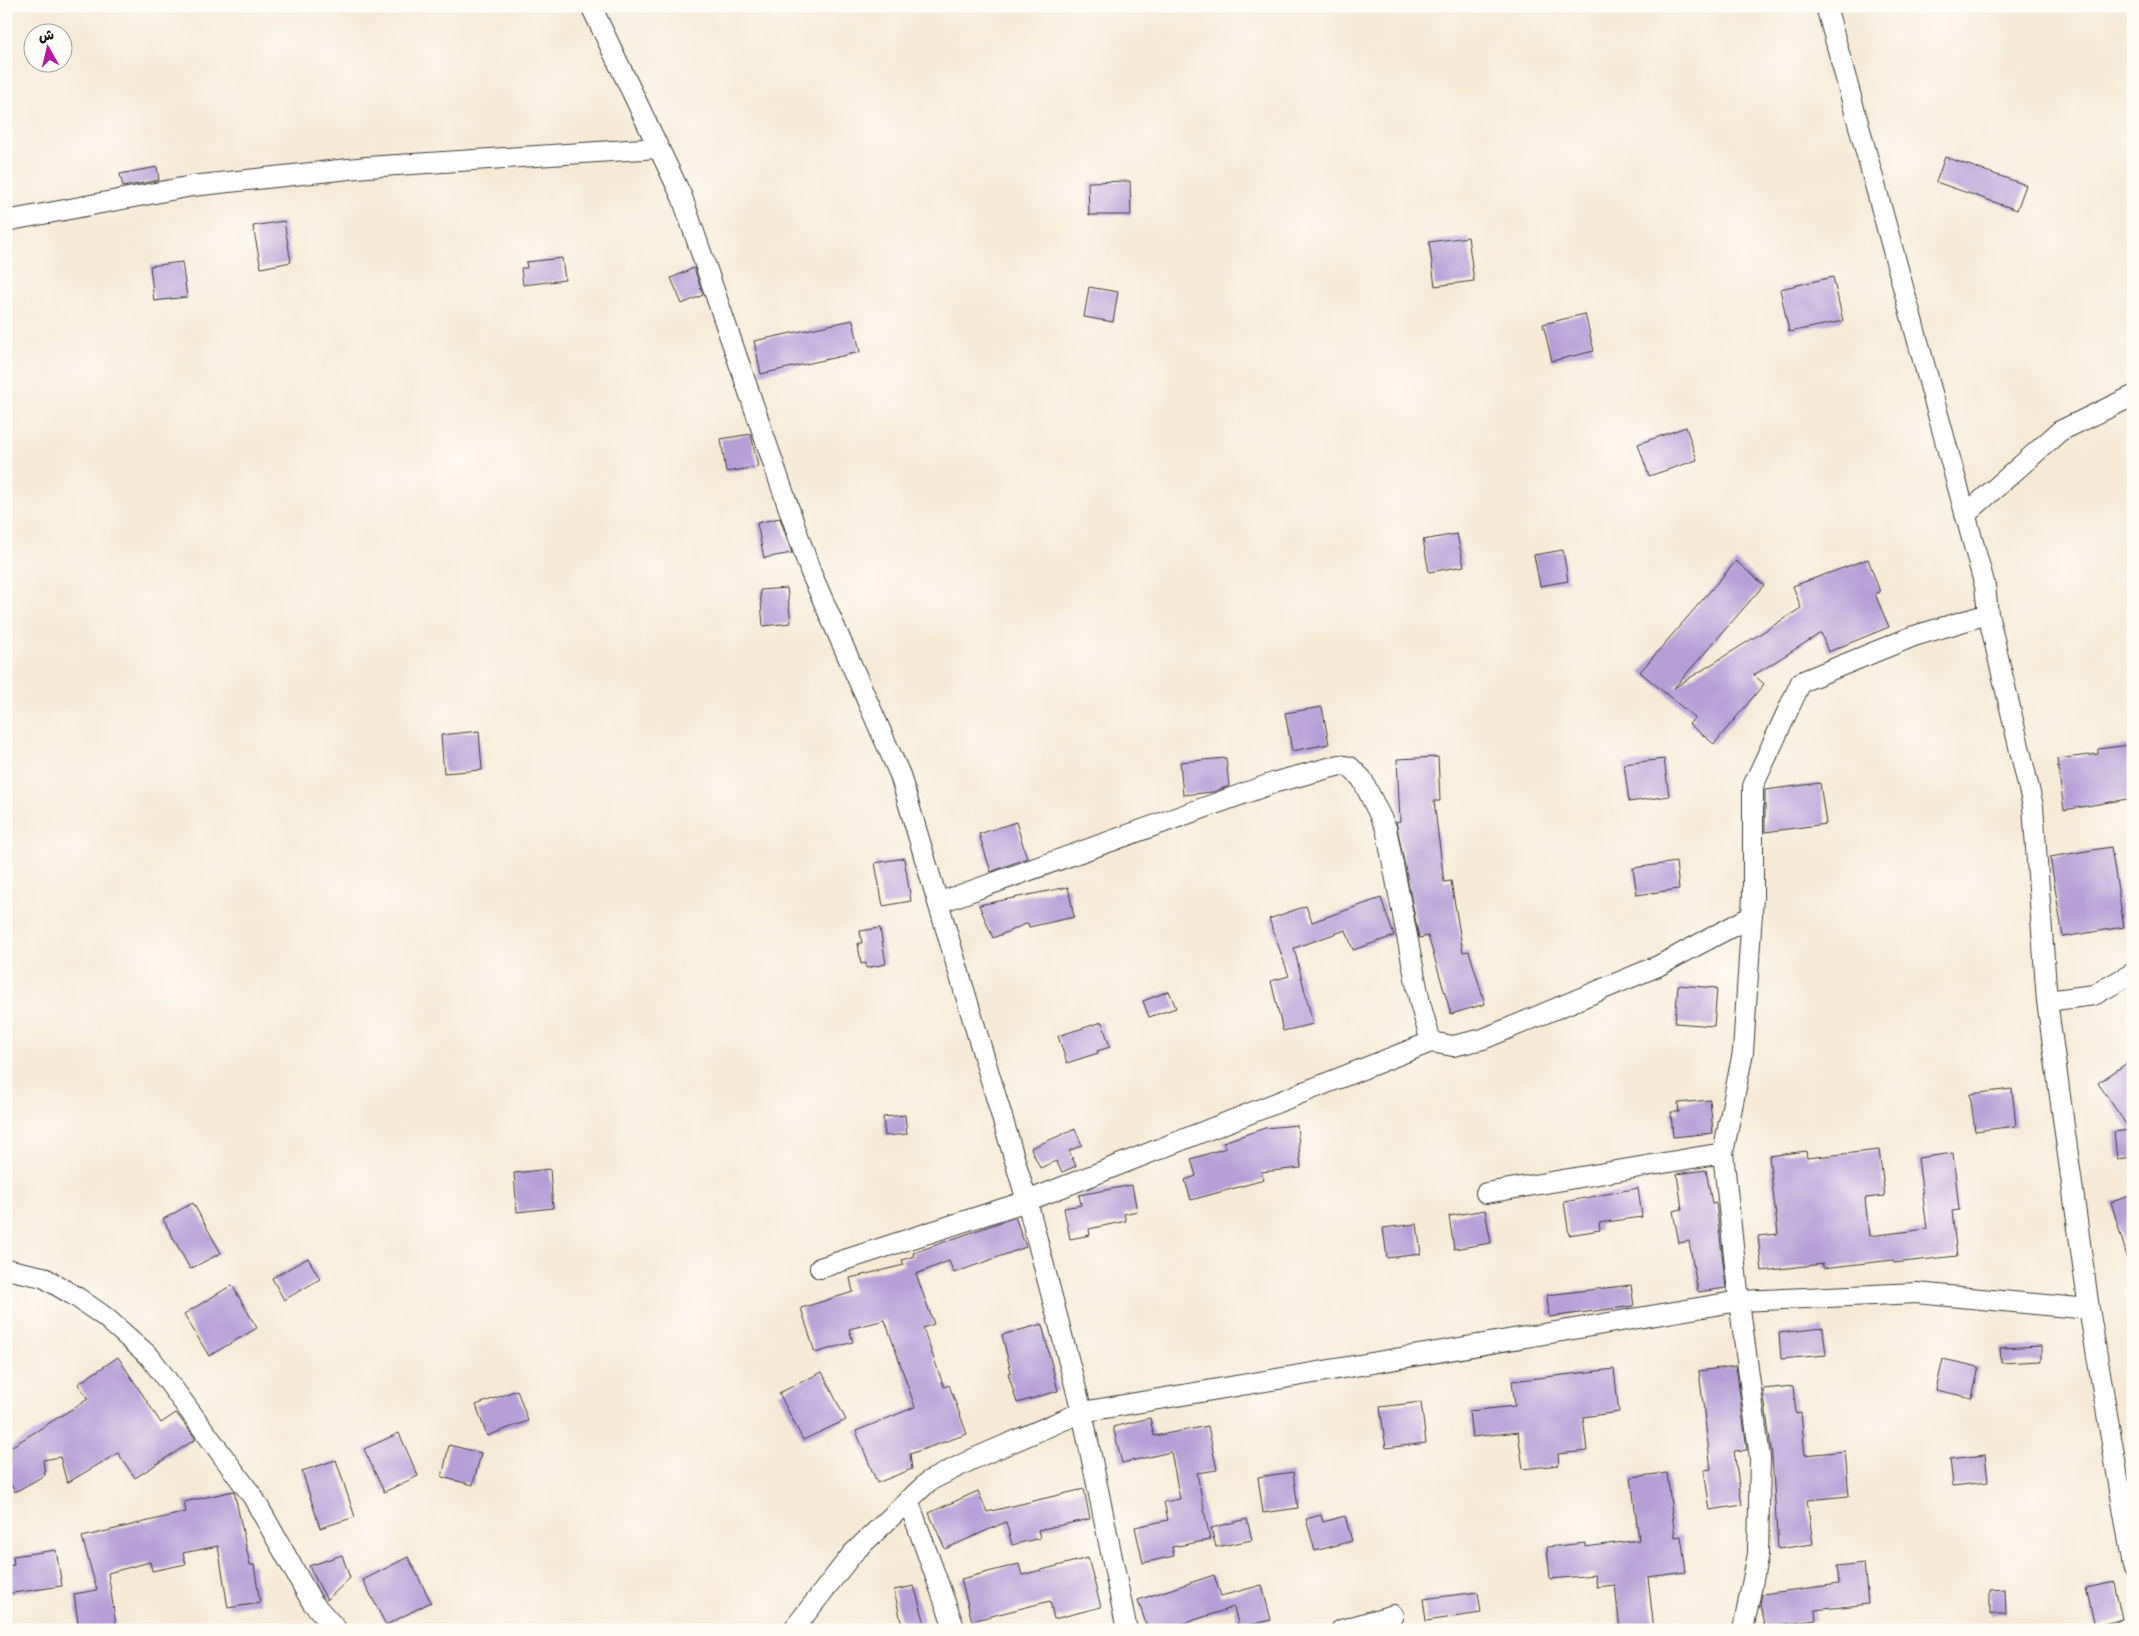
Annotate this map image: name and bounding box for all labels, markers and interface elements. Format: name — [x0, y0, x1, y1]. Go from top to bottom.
north arrow — [22, 22, 72, 72]
text: ش — [37, 26, 55, 45]

